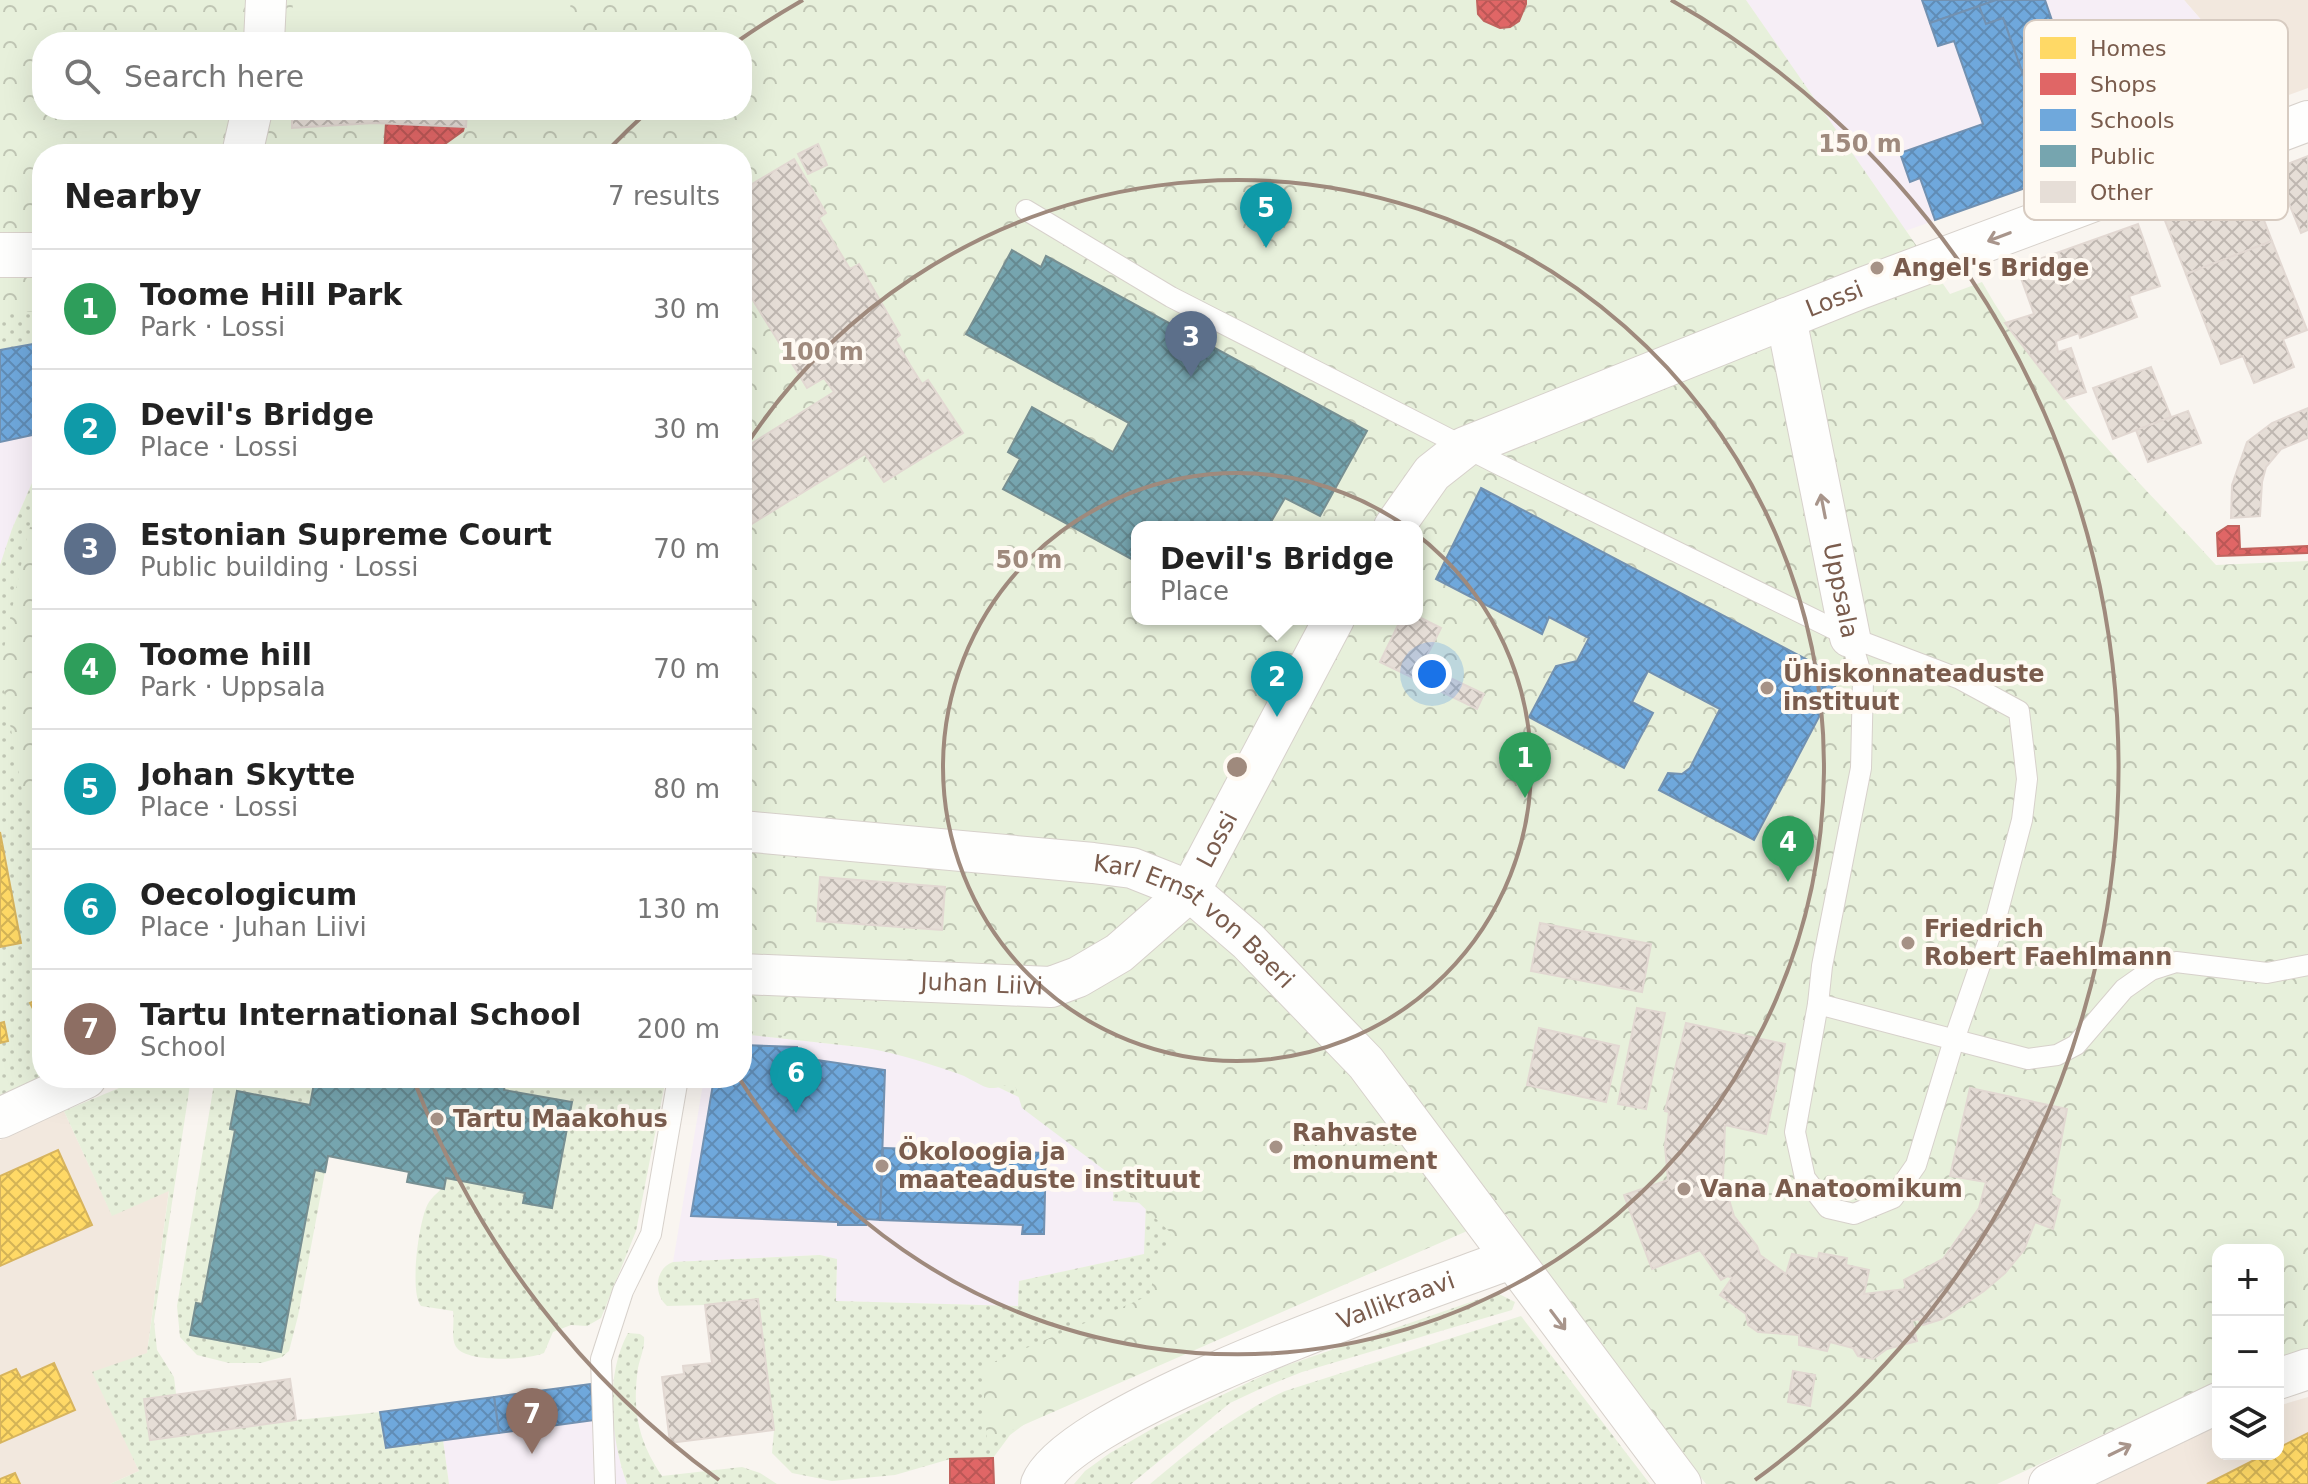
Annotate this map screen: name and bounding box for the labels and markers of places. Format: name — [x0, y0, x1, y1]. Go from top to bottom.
pin: 5 — [1240, 182, 1292, 248]
place label: Angel's Bridge — [1893, 254, 2089, 282]
marker: Angel's Bridge — [1868, 259, 1886, 277]
pin: 3 — [1165, 311, 1217, 377]
pin: 2 — [1251, 651, 1303, 717]
place label: Ühiskonnateaduste instituut — [1783, 658, 2045, 716]
marker: Ühiskonnateaduste instituut — [1758, 679, 1776, 697]
pin: 1 — [1499, 732, 1551, 798]
centre of rings — [1223, 753, 1251, 781]
pin: 4 — [1762, 816, 1814, 882]
place label: Friedrich Robert Faehlmann — [1924, 915, 2172, 971]
marker: Friedrich Robert Faehlmann — [1899, 934, 1917, 952]
pin: 6 — [770, 1047, 822, 1113]
place label: Tartu Maakohus — [453, 1105, 668, 1133]
marker: Tartu Maakohus — [428, 1110, 446, 1128]
place label: Rahvaste monument — [1292, 1119, 1438, 1175]
place label: Ökoloogia ja maateaduste instituut — [898, 1136, 1200, 1194]
marker: Rahvaste monument — [1267, 1138, 1285, 1156]
marker: Ökoloogia ja maateaduste instituut — [873, 1157, 891, 1175]
place label: Vana Anatoomikum — [1700, 1175, 1963, 1203]
marker: Vana Anatoomikum — [1675, 1180, 1693, 1198]
pin: 7 — [506, 1388, 558, 1454]

